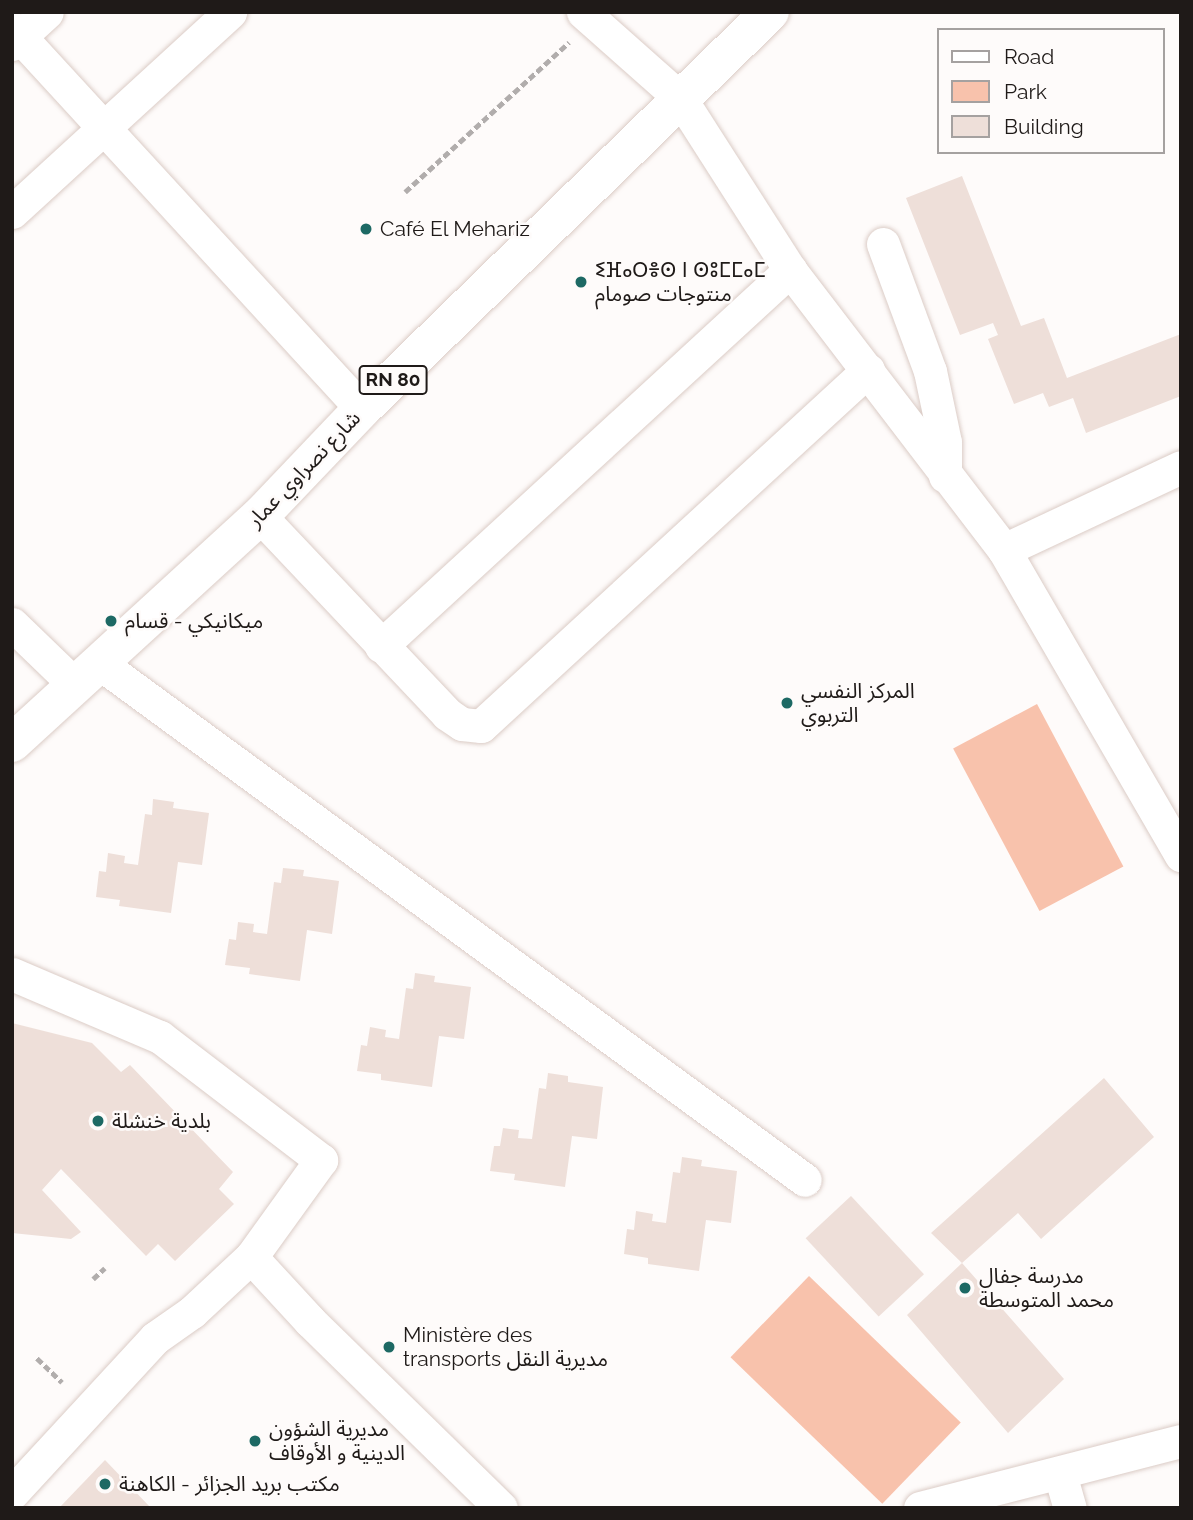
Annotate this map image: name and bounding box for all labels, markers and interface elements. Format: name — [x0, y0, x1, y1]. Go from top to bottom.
legend — [937, 28, 1165, 154]
text: Road — [1004, 44, 1054, 69]
text: Park — [1004, 79, 1047, 104]
text: Building — [1004, 114, 1084, 139]
place label: Café El Mehariz — [380, 216, 530, 242]
marker: Café El Mehariz — [358, 221, 374, 237]
place label: ⵉⴼⴰⵔⴻⵙ ⵏ ⵙⵓⵎⵎⴰⵎ منتوجات صومام — [595, 257, 766, 307]
marker: ⵉⴼⴰⵔⴻⵙ ⵏ ⵙⵓⵎⵎⴰⵎ منتوجات صومام — [573, 274, 589, 290]
road number: RN 80 — [358, 364, 428, 396]
street label: شارع نصراوي عمار — [242, 406, 366, 532]
place label: ميكانيكي - قسام — [125, 608, 263, 634]
marker: ميكانيكي - قسام — [103, 613, 119, 629]
place label: المركز النفسي التربوي — [801, 678, 915, 728]
marker: المركز النفسي التربوي — [779, 695, 795, 711]
place label: بلدية خنشلة — [112, 1108, 211, 1134]
marker: بلدية خنشلة — [90, 1113, 106, 1129]
place label: مدرسة جفال محمد المتوسطة — [979, 1263, 1114, 1313]
marker: مدرسة جفال محمد المتوسطة — [957, 1280, 973, 1296]
place label: Ministère des transports مديرية النقل — [403, 1322, 608, 1372]
marker: Ministère des transports مديرية النقل — [381, 1339, 397, 1355]
place label: مديرية الشؤون الدينية و الأوقاف — [269, 1416, 405, 1466]
marker: مديرية الشؤون الدينية و الأوقاف — [247, 1433, 263, 1449]
place label: مكتب بريد الجزائر - الكاهنة — [119, 1471, 340, 1497]
marker: مكتب بريد الجزائر - الكاهنة — [97, 1476, 113, 1492]

